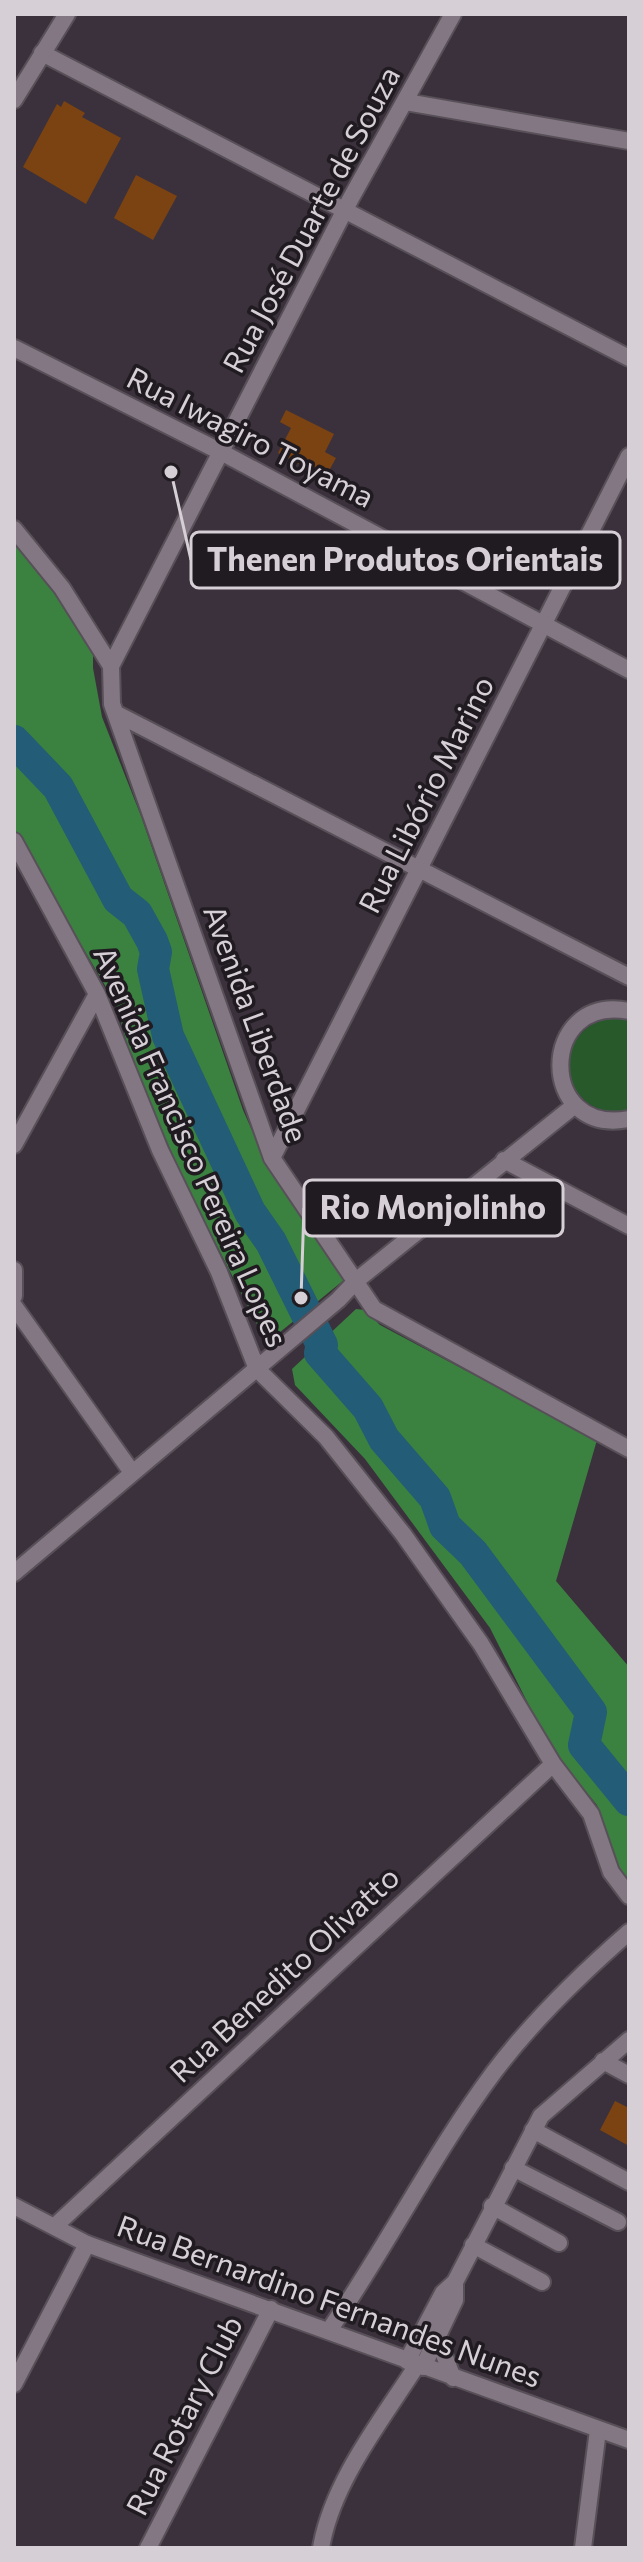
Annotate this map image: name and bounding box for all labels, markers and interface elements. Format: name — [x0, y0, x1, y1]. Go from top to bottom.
street label: Rua José Duarte de Souza — [213, 59, 406, 378]
street label: Rua Iwagiro Toyama — [122, 358, 381, 514]
callout: Thenen Produtos Orientais — [191, 532, 620, 588]
text: Thenen Produtos Orientais — [207, 538, 603, 578]
street label: Rua Libório Marino — [349, 669, 500, 919]
street label: Avenida Liberdade — [197, 899, 317, 1147]
street label: Avenida Francisco Pereira Lopes — [87, 940, 298, 1352]
callout: Rio Monjolinho — [304, 1180, 563, 1236]
text: Rio Monjolinho — [320, 1186, 546, 1226]
street label: Rua Benedito Olivatto — [161, 1857, 406, 2089]
street label: Rua Bernardino Fernandes Nunes — [113, 2206, 547, 2394]
street label: Rua Rotary Club — [117, 2309, 249, 2521]

